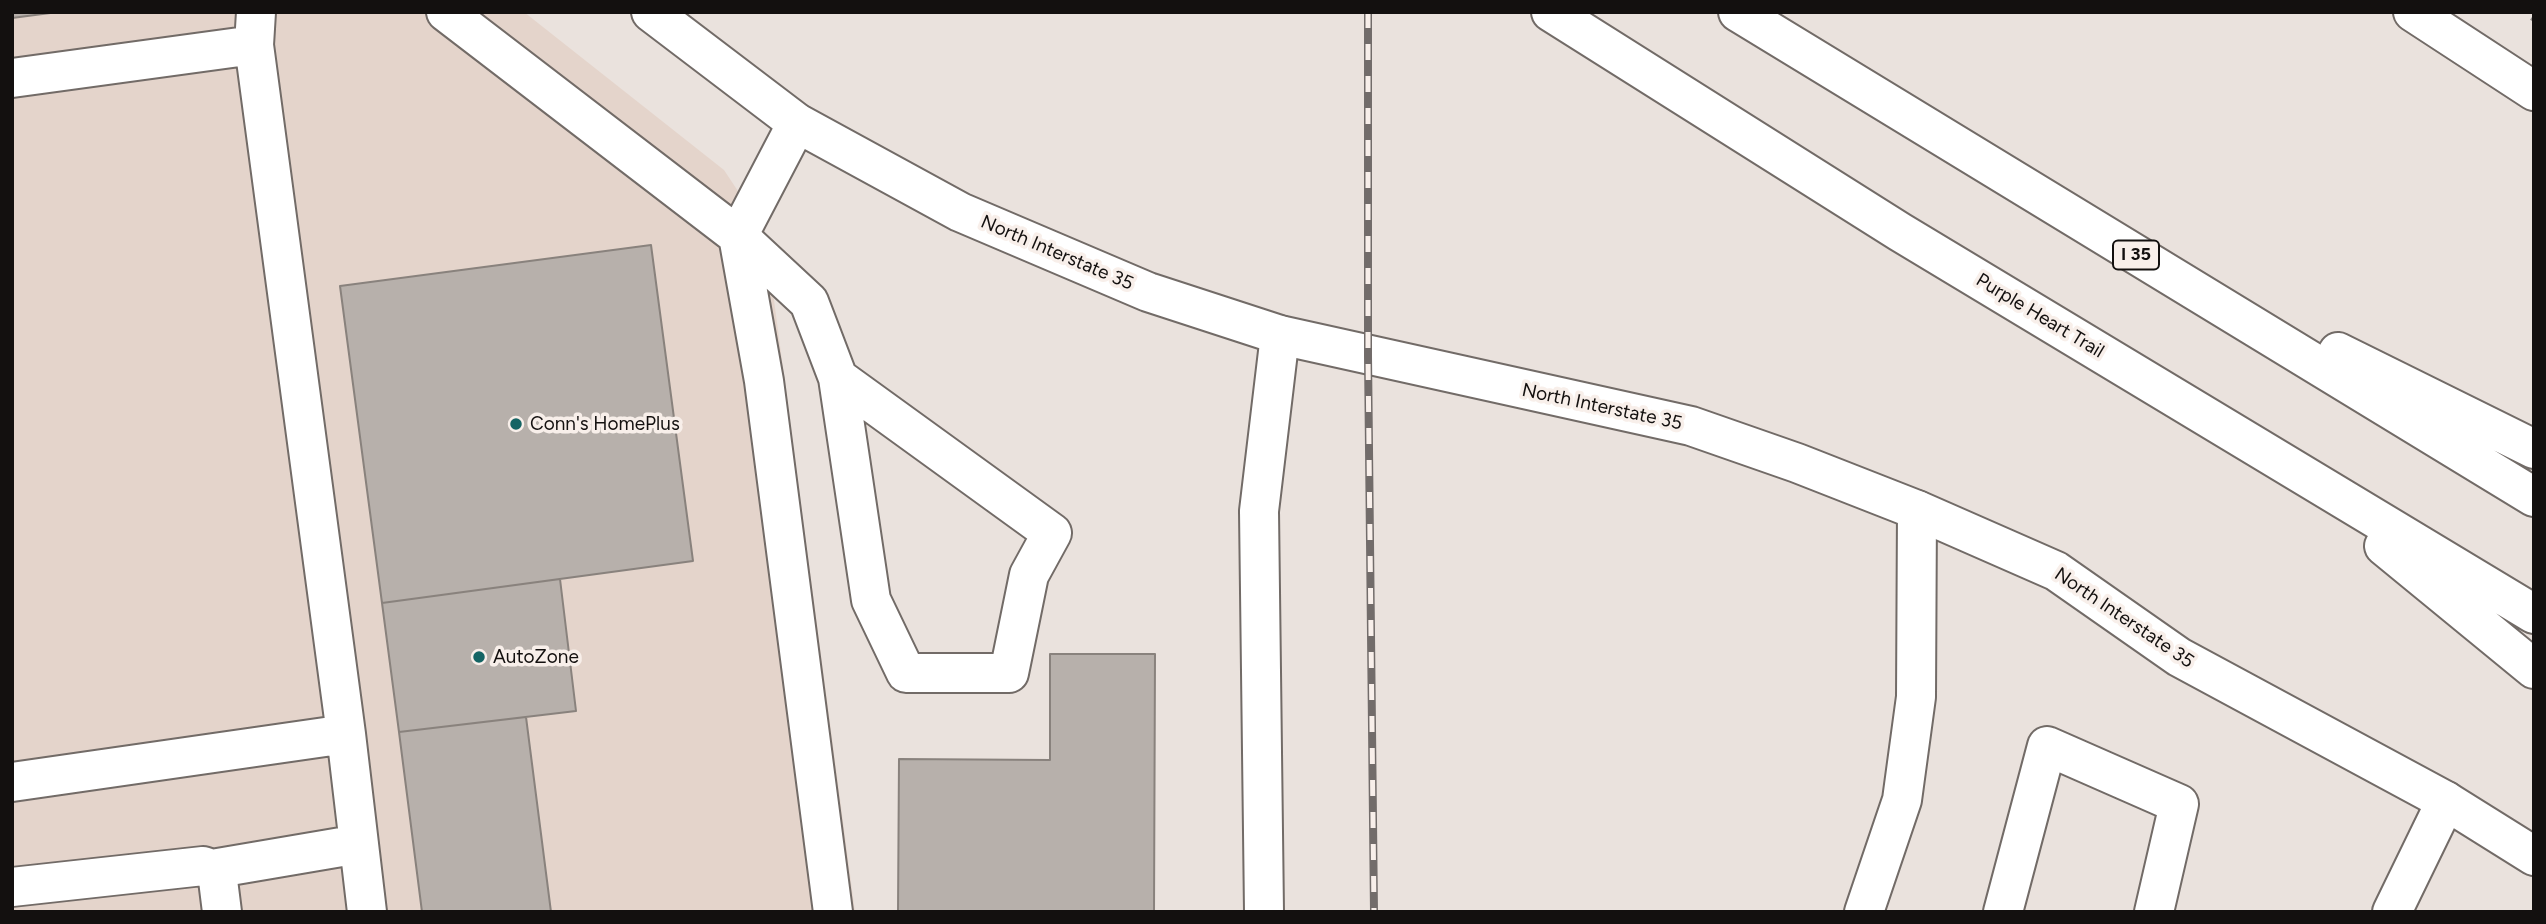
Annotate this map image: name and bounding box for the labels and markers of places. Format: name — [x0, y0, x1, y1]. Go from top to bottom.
place label: Conn's HomePlus — [530, 413, 680, 435]
marker: Conn's HomePlus — [508, 416, 524, 432]
place label: AutoZone — [493, 646, 579, 668]
marker: AutoZone — [471, 649, 487, 665]

